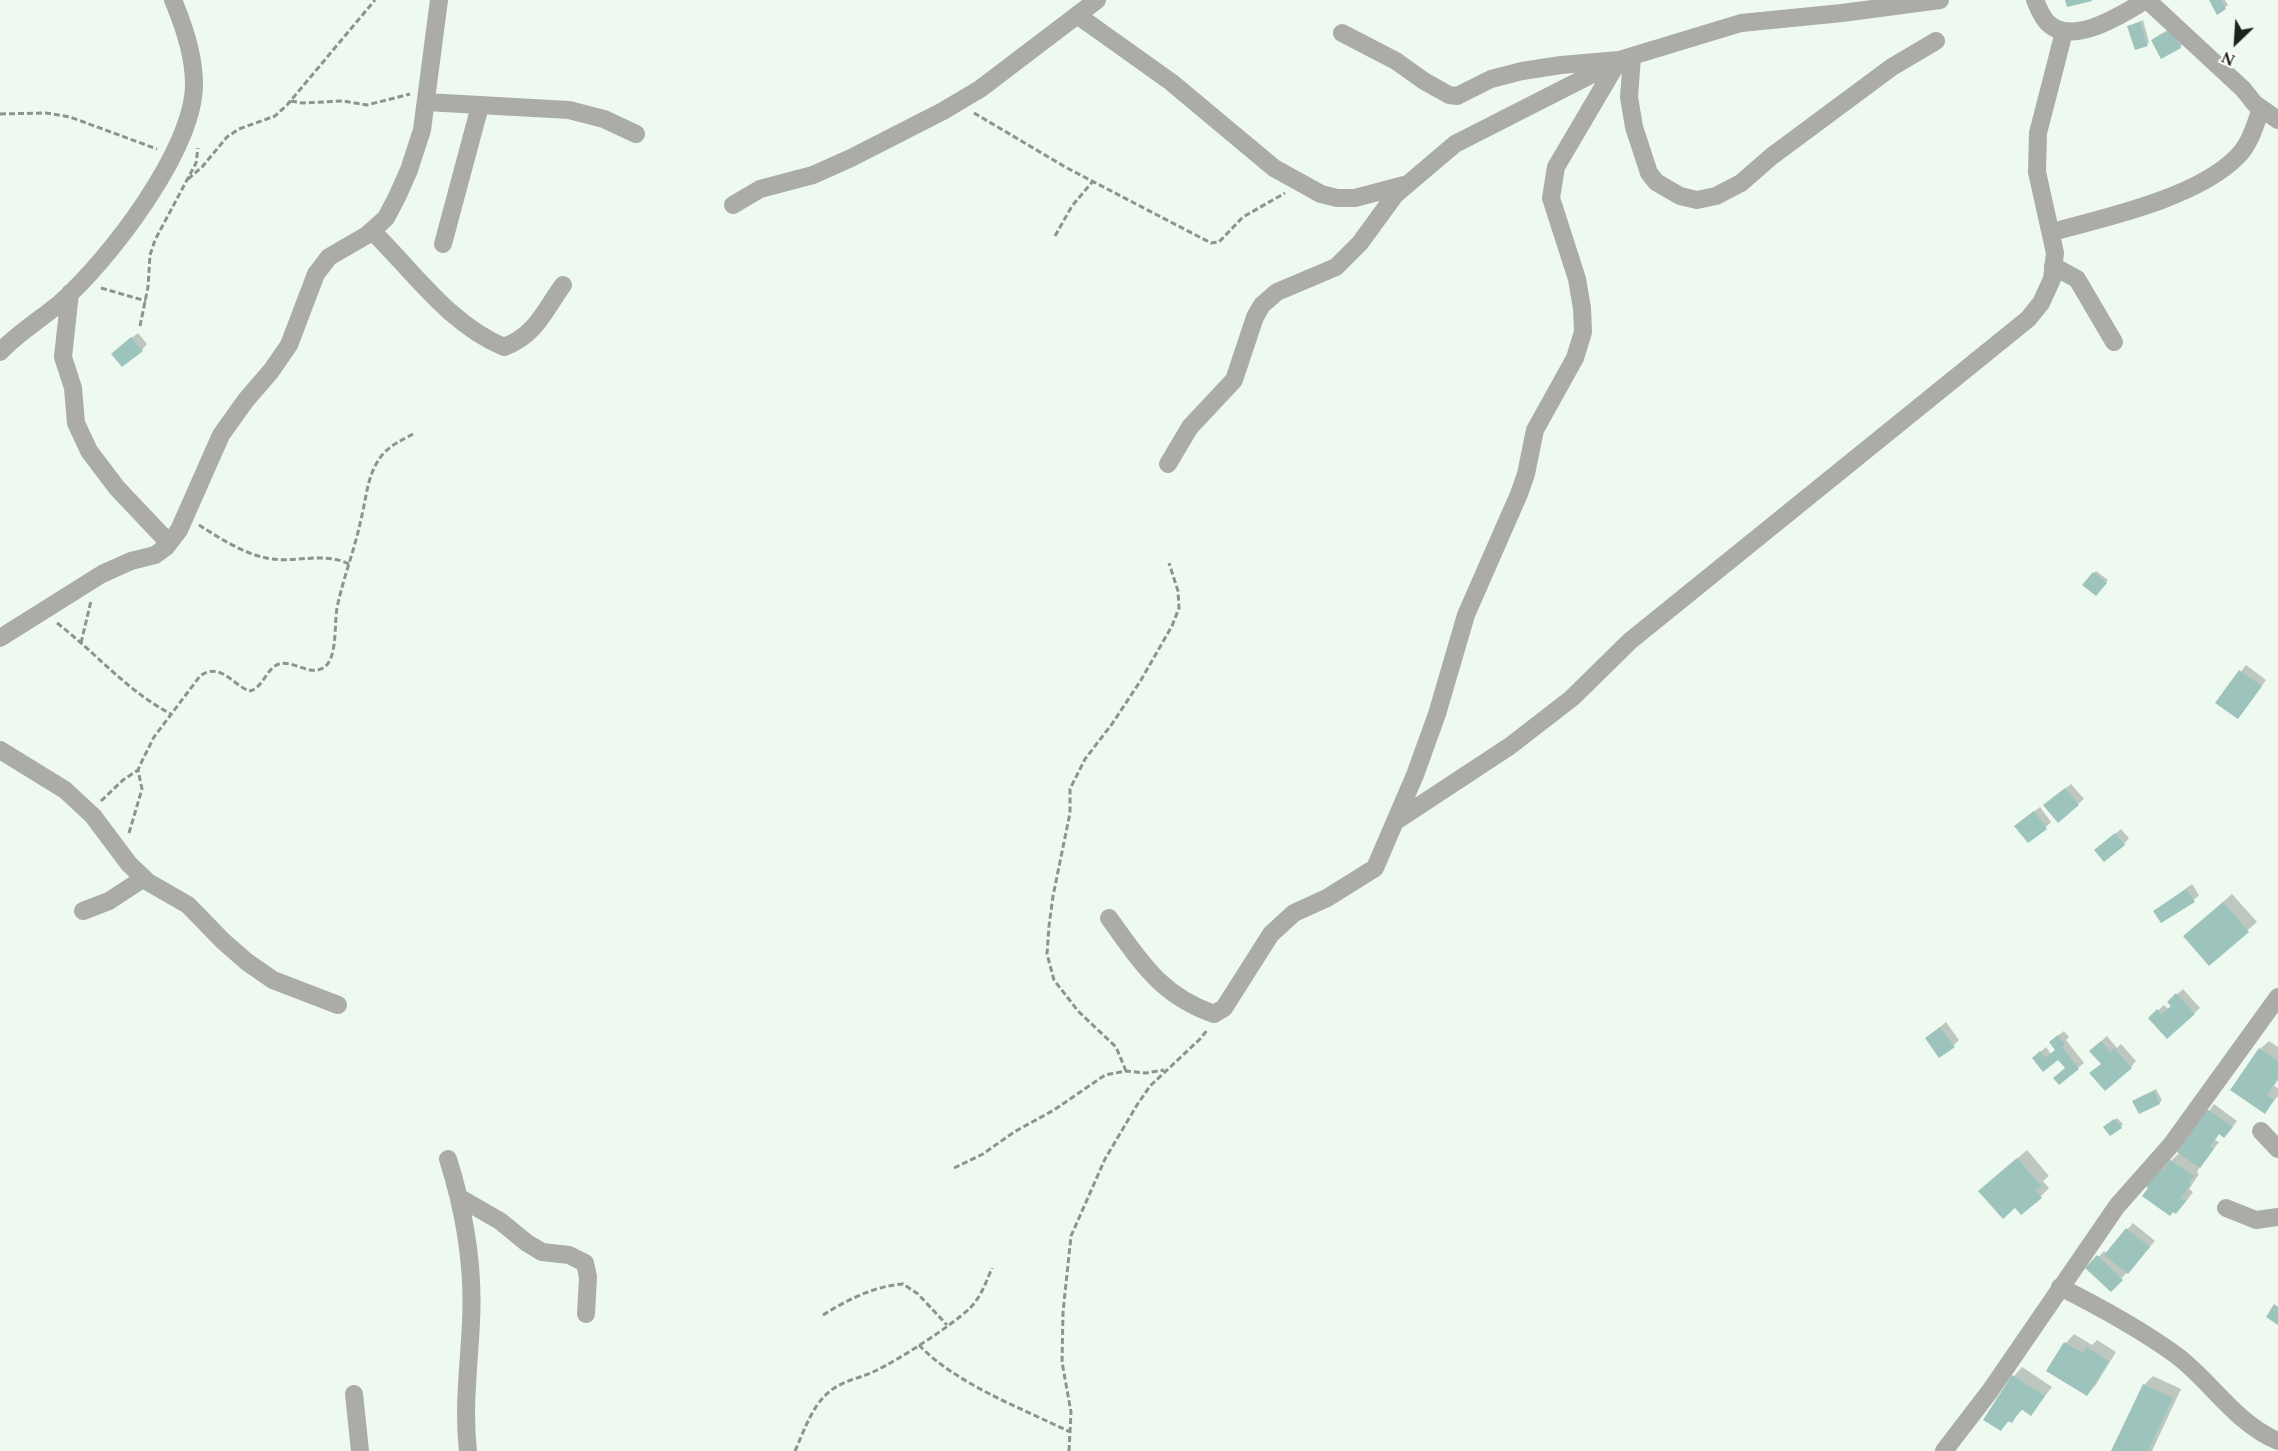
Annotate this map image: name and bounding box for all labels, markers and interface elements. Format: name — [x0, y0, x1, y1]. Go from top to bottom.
north arrow — [2206, 12, 2266, 72]
text: N — [2217, 45, 2239, 72]

